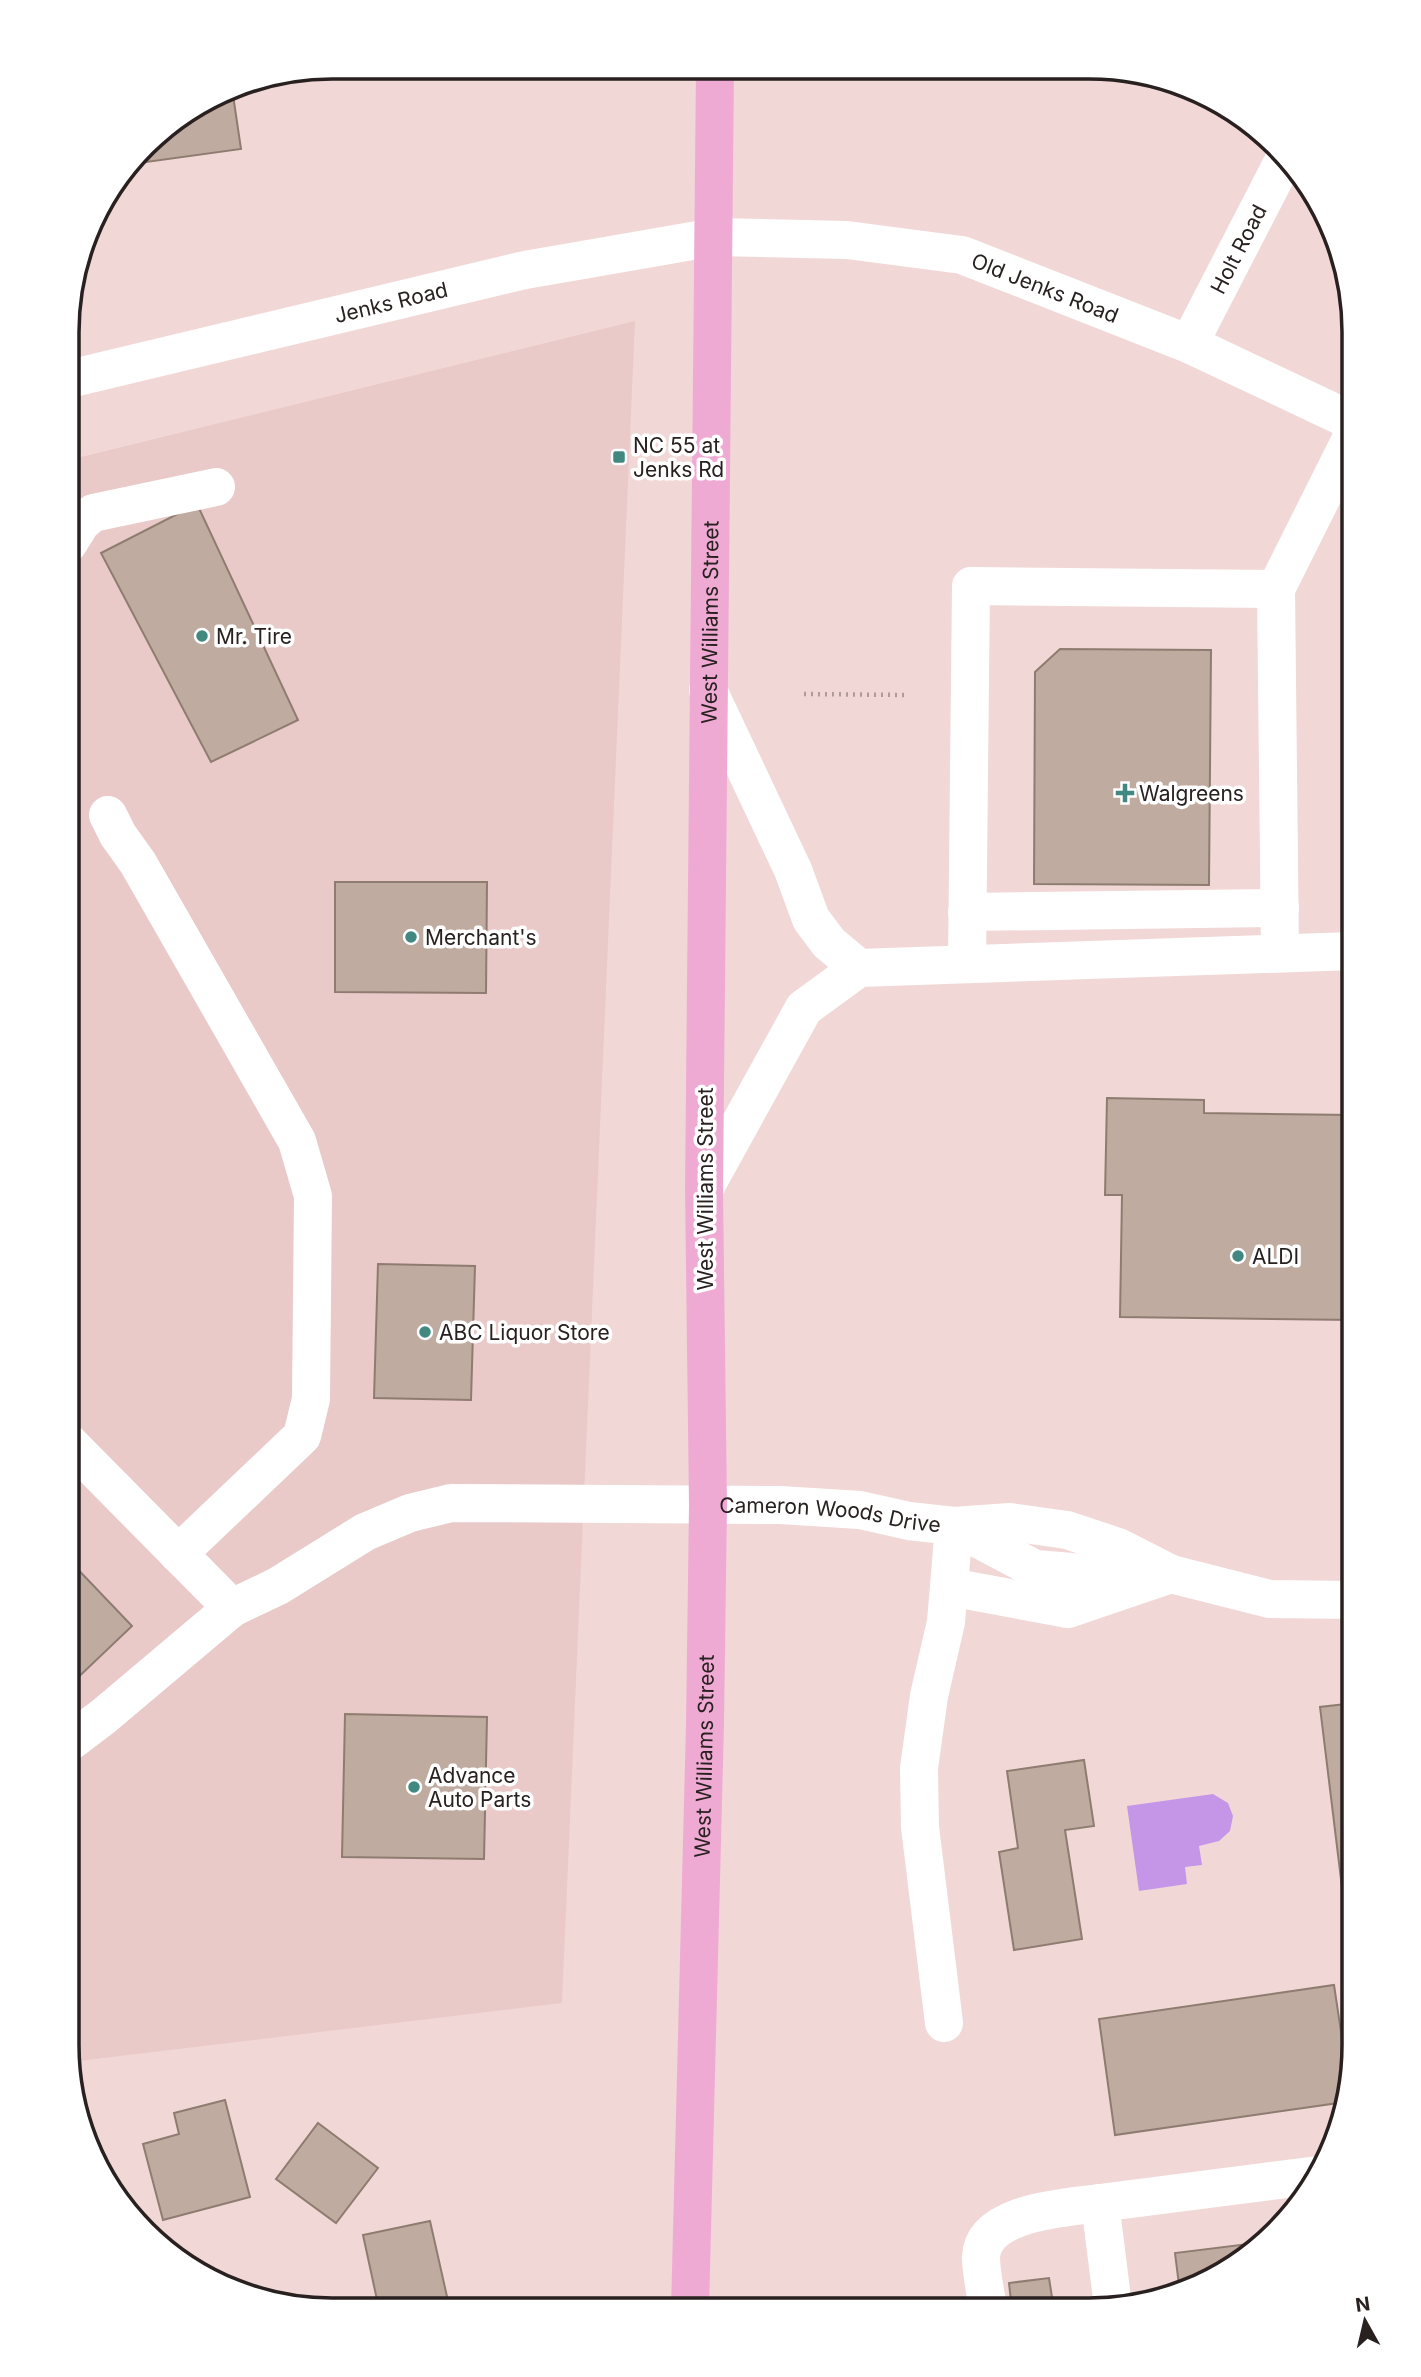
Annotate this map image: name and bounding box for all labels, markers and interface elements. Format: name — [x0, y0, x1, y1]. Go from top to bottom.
street label: Holt Road — [1205, 200, 1271, 298]
street label: Old Jenks Road — [968, 248, 1122, 328]
street label: Jenks Road — [332, 276, 450, 328]
place label: NC 55 at Jenks Rd — [633, 433, 724, 482]
marker: NC 55 at Jenks Rd — [611, 449, 627, 465]
street label: West Williams Street — [696, 520, 723, 724]
place label: Mr. Tire — [216, 624, 292, 649]
marker: Mr. Tire — [194, 628, 210, 644]
place label: Walgreens — [1139, 781, 1244, 806]
marker: Walgreens — [1117, 785, 1133, 801]
place label: Merchant's — [425, 925, 537, 950]
marker: Merchant's — [403, 929, 419, 945]
street label: West Williams Street — [693, 1087, 718, 1291]
place label: ALDI — [1252, 1244, 1299, 1269]
marker: ALDI — [1230, 1248, 1246, 1264]
place label: ABC Liquor Store — [439, 1320, 610, 1345]
marker: ABC Liquor Store — [417, 1324, 433, 1340]
street label: Cameron Woods Drive — [719, 1492, 942, 1537]
street label: West Williams Street — [689, 1654, 718, 1858]
place label: Advance Auto Parts — [428, 1763, 531, 1812]
marker: Advance Auto Parts — [406, 1779, 422, 1795]
north arrow — [1330, 2286, 1400, 2356]
text: N — [1354, 2292, 1371, 2317]

